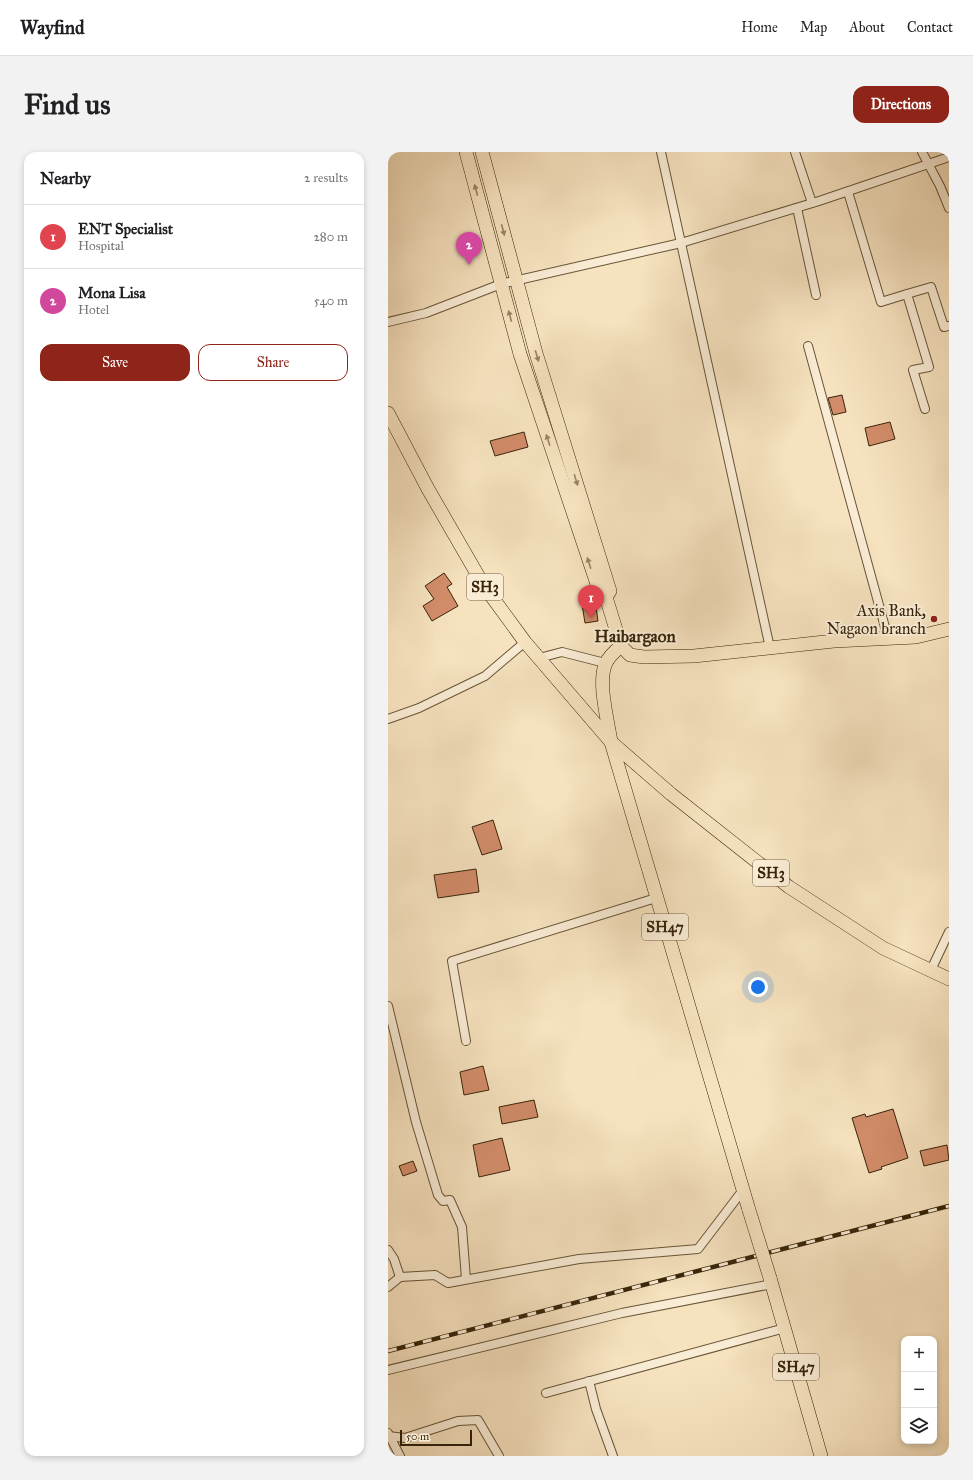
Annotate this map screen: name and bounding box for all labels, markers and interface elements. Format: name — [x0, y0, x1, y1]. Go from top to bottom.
text: Wayfind — [20, 16, 85, 39]
text: Home — [741, 19, 778, 36]
text: Map — [800, 19, 827, 36]
text: About — [849, 19, 885, 36]
text: Contact — [907, 19, 953, 36]
button: Directions — [853, 86, 949, 123]
text: Find us — [24, 87, 110, 122]
text: Nearby — [40, 168, 91, 189]
text: 2 results — [304, 170, 348, 186]
one-way arrow — [473, 184, 479, 196]
text: ENT Specialist — [78, 220, 173, 238]
one-way arrow — [500, 224, 506, 236]
text: 1 — [50, 229, 56, 245]
text: 280 m — [313, 229, 348, 245]
pin: 2 — [456, 232, 482, 265]
text: Hospital — [78, 238, 124, 254]
text: Mona Lisa — [78, 284, 146, 302]
text: 2 — [50, 293, 56, 309]
text: 540 m — [314, 293, 348, 309]
text: Hotel — [78, 302, 109, 318]
one-way arrow — [506, 309, 512, 322]
button: Save — [40, 344, 190, 381]
button: Share — [198, 344, 348, 381]
one-way arrow — [534, 350, 540, 362]
one-way arrow — [545, 433, 551, 445]
one-way arrow — [573, 474, 579, 486]
one-way arrow — [586, 557, 592, 569]
road number: SH3 — [467, 574, 503, 600]
pin: 1 — [578, 585, 604, 618]
place label: Axis Bank, Nagaon branch — [827, 601, 926, 639]
marker: Axis Bank, Nagaon branch — [929, 614, 939, 624]
district label: Haibargaon — [594, 626, 676, 647]
road number: SH3 — [753, 860, 789, 886]
road number: SH47 — [642, 914, 688, 940]
your location — [748, 977, 768, 997]
map controls — [901, 1336, 937, 1444]
button: + — [901, 1336, 937, 1372]
road number: SH47 — [773, 1354, 819, 1380]
button: − — [901, 1372, 937, 1408]
button: layers — [901, 1408, 937, 1444]
scale bar — [400, 1428, 472, 1447]
text: 50 m — [406, 1430, 429, 1443]

